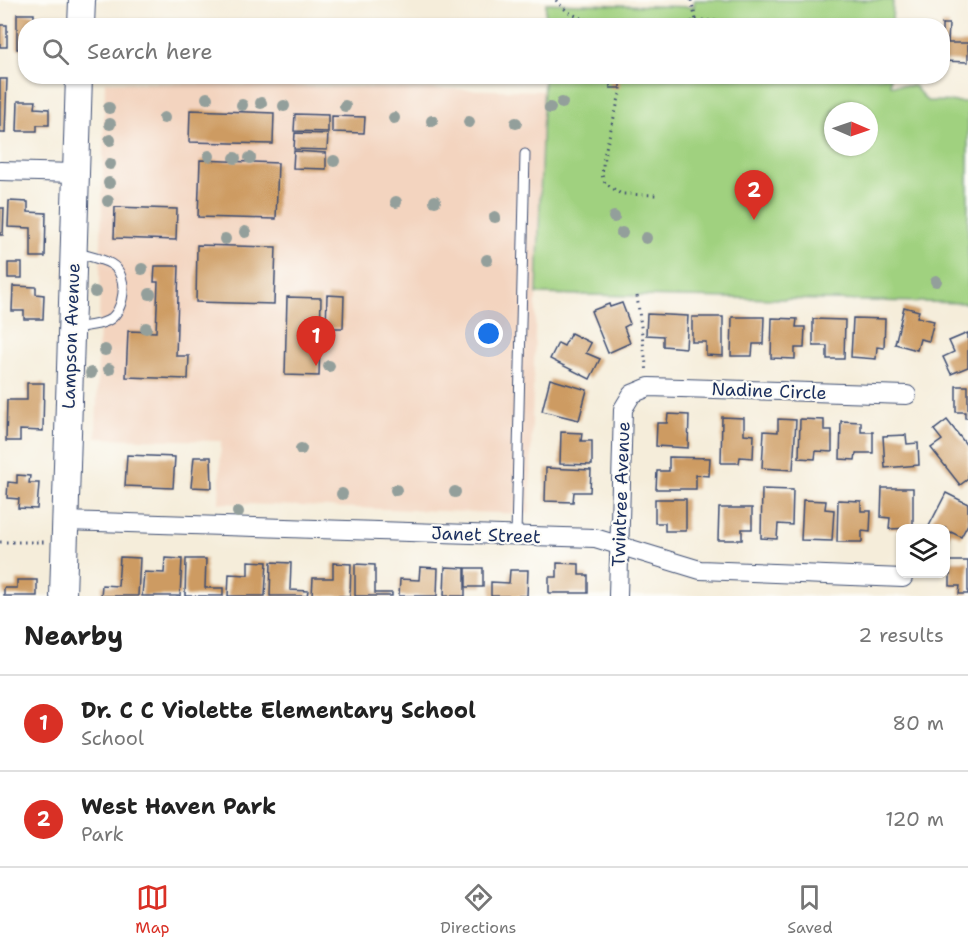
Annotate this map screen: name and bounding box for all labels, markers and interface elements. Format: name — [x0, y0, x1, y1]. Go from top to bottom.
search box — [18, 18, 950, 84]
icon: search — [39, 35, 72, 68]
text: Search here — [87, 37, 213, 66]
north arrow — [824, 102, 878, 156]
pin: 2 — [734, 170, 774, 220]
street label: Lampson Avenue — [56, 262, 86, 410]
pin: 1 — [296, 316, 336, 366]
your location — [474, 319, 503, 348]
street label: Nadine Circle — [711, 377, 827, 405]
street label: Twintree Avenue — [606, 421, 636, 567]
street label: Janet Street — [431, 521, 541, 549]
map controls — [896, 524, 950, 578]
button: layers — [896, 524, 950, 578]
text: Nearby — [24, 618, 123, 653]
text: 2 results — [858, 622, 944, 648]
text: Dr. C C Violette Elementary School — [81, 696, 476, 725]
text: 1 — [39, 710, 48, 736]
text: 80 m — [892, 710, 944, 736]
text: School — [81, 725, 144, 751]
text: West Haven Park — [81, 792, 276, 821]
text: 2 — [37, 806, 51, 832]
text: 120 m — [885, 806, 944, 832]
text: Park — [81, 821, 124, 847]
tab: Map — [135, 881, 170, 938]
tab: Directions — [440, 881, 517, 938]
tab: Saved — [787, 881, 833, 938]

